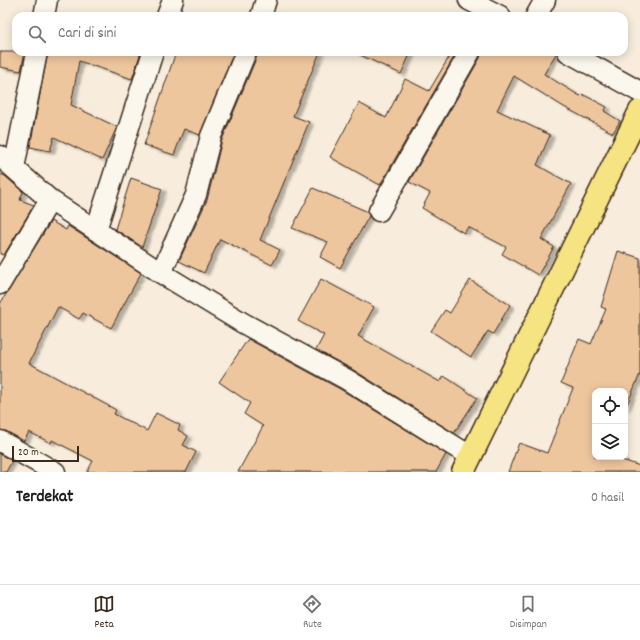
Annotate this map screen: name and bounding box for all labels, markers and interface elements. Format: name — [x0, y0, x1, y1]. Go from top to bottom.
search box — [12, 12, 628, 56]
icon: search — [26, 23, 48, 45]
text: Cari di sini — [58, 23, 116, 45]
map controls — [592, 388, 628, 460]
button: locate — [592, 388, 628, 424]
button: layers — [592, 424, 628, 460]
scale bar — [12, 444, 79, 463]
text: 20 m — [18, 445, 39, 461]
text: Terdekat — [16, 486, 73, 510]
text: 0 hasil — [591, 489, 624, 508]
tab: Peta — [93, 593, 115, 633]
tab: Rute — [301, 593, 323, 633]
tab: Disimpan — [510, 593, 547, 633]

